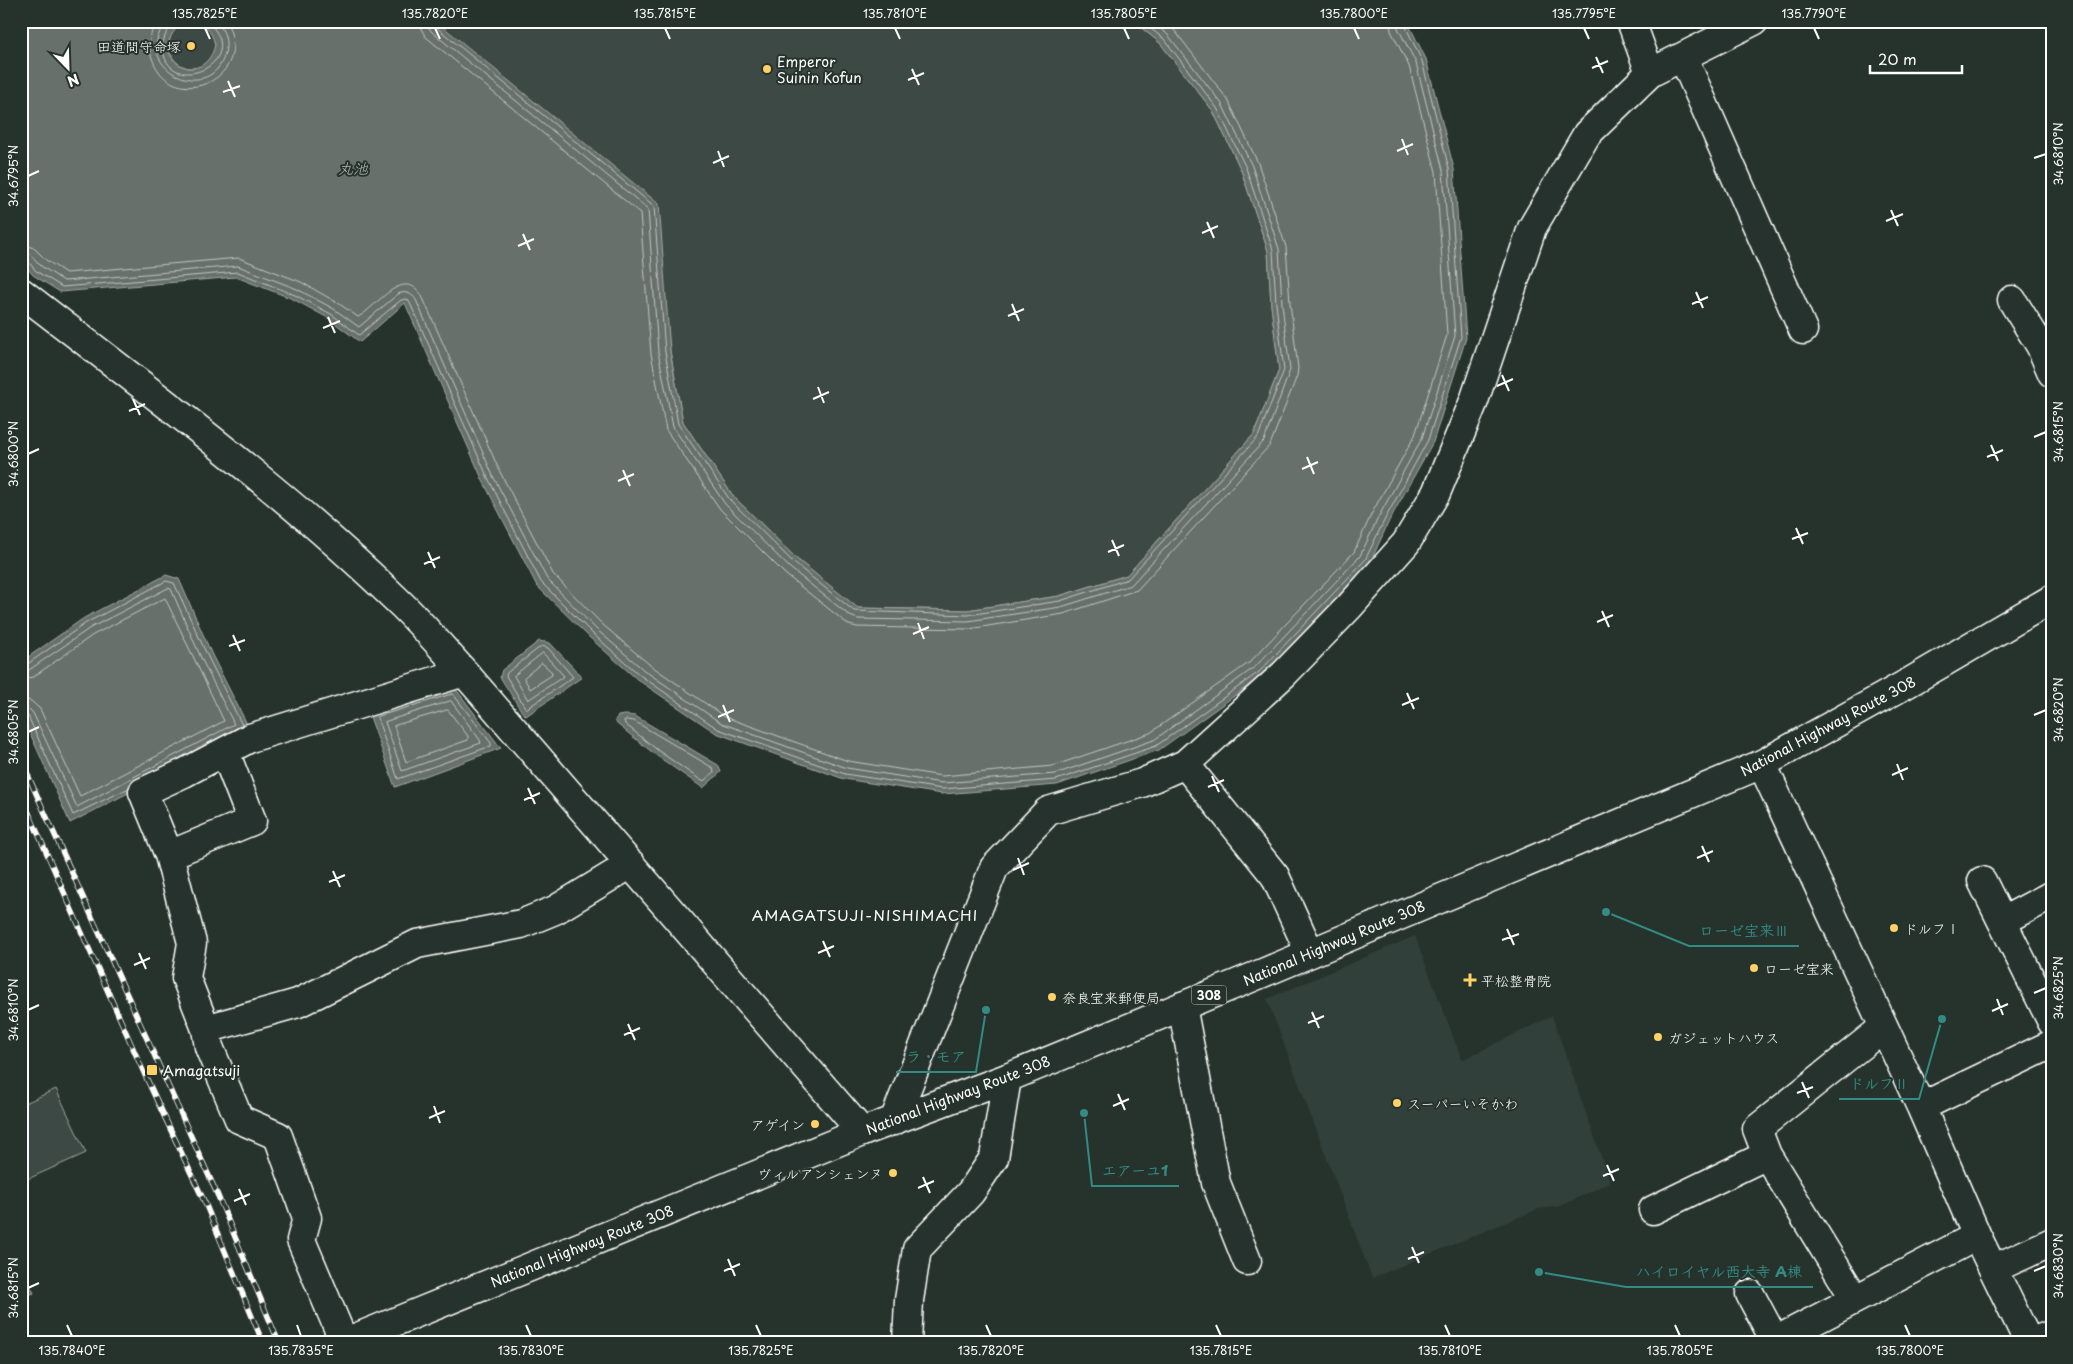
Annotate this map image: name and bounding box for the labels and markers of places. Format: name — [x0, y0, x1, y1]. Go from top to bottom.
place label: 田道間守命塚 — [97, 36, 181, 57]
marker: 田道間守命塚 — [185, 40, 197, 52]
place label: Emperor Suinin Kofun — [777, 51, 862, 88]
marker: Emperor Suinin Kofun — [761, 63, 773, 75]
callout: ローゼ宝来Ⅲ — [1689, 916, 1799, 946]
place label: ドルフⅠ — [1904, 918, 1960, 939]
marker: ドルフⅠ — [1888, 922, 1900, 934]
place label: ローゼ宝来 — [1764, 958, 1834, 979]
marker: ローゼ宝来 — [1748, 962, 1760, 974]
place label: 平松整骨院 — [1481, 970, 1551, 991]
marker: 平松整骨院 — [1463, 973, 1477, 987]
place label: 奈良宝来郵便局 — [1062, 987, 1160, 1008]
marker: 奈良宝来郵便局 — [1046, 991, 1058, 1003]
place label: ガジェットハウス — [1668, 1027, 1779, 1048]
marker: ガジェットハウス — [1652, 1031, 1664, 1043]
callout: ラ・モア — [896, 1042, 976, 1072]
place label: Amagatsuji — [163, 1060, 240, 1081]
marker: Amagatsuji — [145, 1063, 159, 1077]
callout: ドルフⅡ — [1839, 1069, 1919, 1099]
place label: スーパーいそかわ — [1407, 1093, 1518, 1114]
marker: スーパーいそかわ — [1391, 1097, 1403, 1109]
place label: アゲイン — [750, 1114, 805, 1135]
marker: アゲイン — [809, 1118, 821, 1130]
callout: エアーユ1 — [1092, 1156, 1179, 1186]
place label: ヴィルアンシェンヌ — [758, 1163, 883, 1184]
marker: ヴィルアンシェンヌ — [887, 1167, 899, 1179]
callout: ハイロイヤル西大寺 A棟 — [1626, 1257, 1813, 1287]

